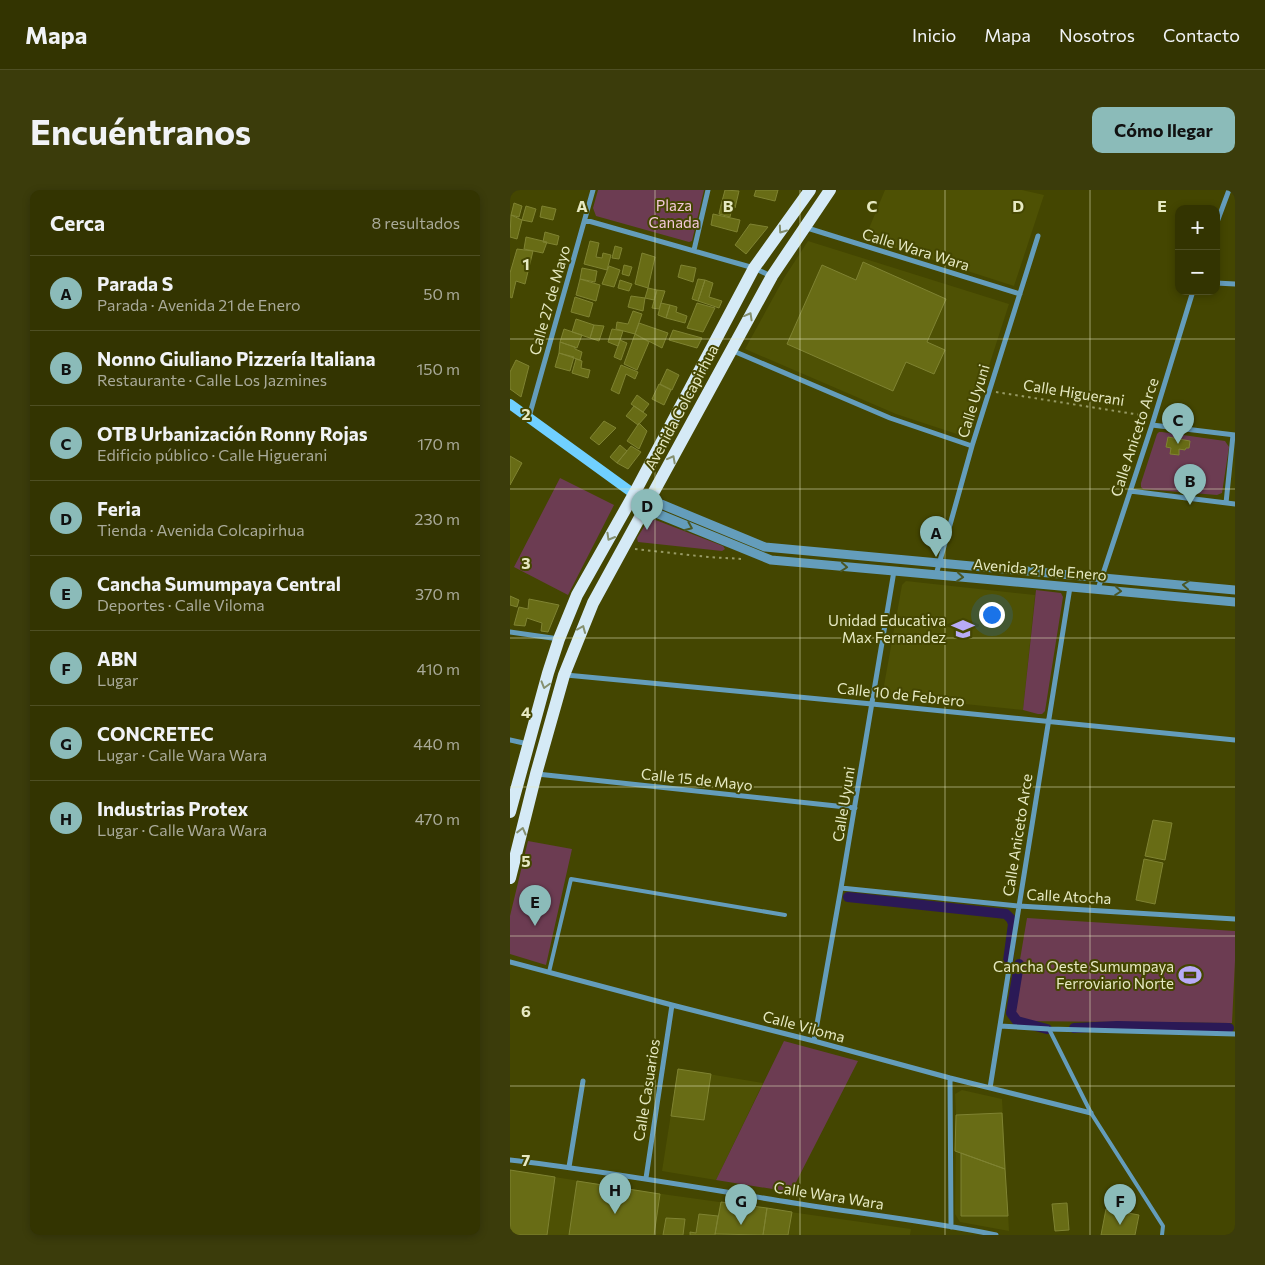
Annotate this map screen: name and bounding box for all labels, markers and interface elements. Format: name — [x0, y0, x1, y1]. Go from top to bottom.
text: Mapa — [25, 20, 87, 49]
text: Inicio — [912, 24, 956, 46]
text: Mapa — [984, 24, 1031, 46]
text: Nosotros — [1059, 24, 1135, 46]
text: Contacto — [1163, 24, 1240, 46]
button: Cómo llegar — [1092, 107, 1235, 153]
text: Encuéntranos — [30, 109, 251, 152]
text: A — [576, 196, 588, 215]
park label: Plaza Canada — [648, 196, 700, 231]
text: B — [723, 196, 734, 215]
text: C — [867, 196, 878, 215]
text: D — [1012, 196, 1024, 215]
text: E — [1157, 196, 1167, 215]
map controls — [1175, 205, 1220, 295]
button: + — [1175, 205, 1220, 250]
text: Cerca — [50, 210, 105, 235]
text: 8 resultados — [372, 213, 460, 232]
one-way arrow — [779, 224, 788, 234]
street label: Calle Wara Wara — [860, 224, 972, 274]
street label: Calle 27 de Mayo — [525, 243, 573, 357]
button: − — [1175, 250, 1220, 295]
text: 1 — [522, 254, 530, 273]
text: Parada S — [97, 272, 173, 295]
text: A — [60, 284, 72, 303]
text: 50 m — [423, 284, 460, 303]
text: Parada · Avenida 21 de Enero — [97, 295, 301, 314]
one-way arrow — [743, 313, 753, 322]
street label: Avenida Colcapirhua — [640, 341, 722, 473]
text: Nonno Giuliano Pizzería Italiana — [97, 347, 375, 370]
text: B — [61, 359, 71, 378]
text: 150 m — [417, 359, 460, 378]
street label: Calle Uyuni — [953, 362, 993, 440]
text: Restaurante · Calle Los Jazmines — [97, 370, 327, 389]
street label: Calle Higuerani — [1022, 375, 1126, 409]
street label: Calle Aniceto Arce — [1106, 375, 1162, 499]
pin: C — [1162, 403, 1194, 444]
text: 2 — [521, 404, 531, 423]
text: OTB Urbanización Ronny Rojas — [97, 422, 368, 445]
text: C — [61, 434, 71, 453]
text: 170 m — [417, 434, 460, 453]
text: Edificio público · Calle Higuerani — [97, 445, 327, 464]
one-way arrow — [666, 455, 676, 464]
pin: B — [1174, 464, 1206, 505]
pin: D — [631, 489, 663, 530]
text: Feria — [97, 497, 141, 520]
text: D — [60, 509, 72, 528]
text: 230 m — [415, 509, 460, 528]
pin: A — [920, 516, 952, 557]
text: Tienda · Avenida Colcapirhua — [97, 520, 305, 539]
one-way arrow — [684, 521, 693, 531]
one-way arrow — [607, 531, 617, 540]
text: 3 — [521, 553, 531, 572]
street label: Avenida 21 de Enero — [972, 554, 1108, 584]
one-way arrow — [841, 561, 849, 572]
one-way arrow — [956, 571, 964, 582]
text: Cancha Sumumpaya Central — [97, 572, 341, 595]
one-way arrow — [1182, 580, 1190, 591]
text: E — [61, 584, 71, 603]
text: 370 m — [415, 584, 460, 603]
one-way arrow — [1114, 585, 1122, 596]
text: Deportes · Calle Viloma — [97, 595, 265, 614]
your location — [979, 602, 1005, 628]
place label: Unidad Educativa Max Fernandez — [828, 611, 946, 646]
school or university icon: Unidad Educativa Max Fernandez — [950, 616, 976, 642]
one-way arrow — [576, 625, 586, 634]
text: ABN — [97, 647, 137, 670]
text: F — [61, 659, 71, 678]
text: 410 m — [417, 659, 460, 678]
text: Lugar — [97, 670, 138, 689]
street label: Calle 10 de Febrero — [836, 678, 966, 710]
one-way arrow — [541, 680, 551, 688]
text: 4 — [521, 702, 531, 721]
text: CONCRETEC — [97, 722, 214, 745]
text: G — [60, 734, 72, 753]
text: 440 m — [413, 734, 460, 753]
text: Lugar · Calle Wara Wara — [97, 745, 267, 764]
street label: Calle 15 de Mayo — [640, 764, 754, 794]
street label: Calle Uyuni — [828, 765, 858, 843]
street label: Calle Aniceto Arce — [998, 772, 1036, 898]
text: Industrias Protex — [97, 797, 248, 820]
text: H — [60, 809, 72, 828]
text: 470 m — [415, 809, 460, 828]
text: Lugar · Calle Wara Wara — [97, 820, 267, 839]
one-way arrow — [516, 826, 527, 835]
text: 5 — [521, 851, 531, 870]
pin: E — [519, 885, 551, 926]
street label: Calle Atocha — [1026, 885, 1112, 907]
place label: Cancha Oeste Sumumpaya Ferroviario Norte — [993, 957, 1174, 992]
sports icon: Cancha Oeste Sumumpaya Ferroviario Norte — [1177, 962, 1203, 988]
text: 6 — [521, 1001, 531, 1020]
street label: Calle Viloma — [761, 1006, 847, 1046]
street label: Calle Casuarios — [629, 1037, 663, 1142]
text: 7 — [522, 1150, 531, 1169]
pin: H — [599, 1173, 631, 1214]
street label: Calle Wara Wara — [773, 1177, 885, 1213]
pin: G — [725, 1184, 757, 1225]
pin: F — [1104, 1184, 1136, 1225]

